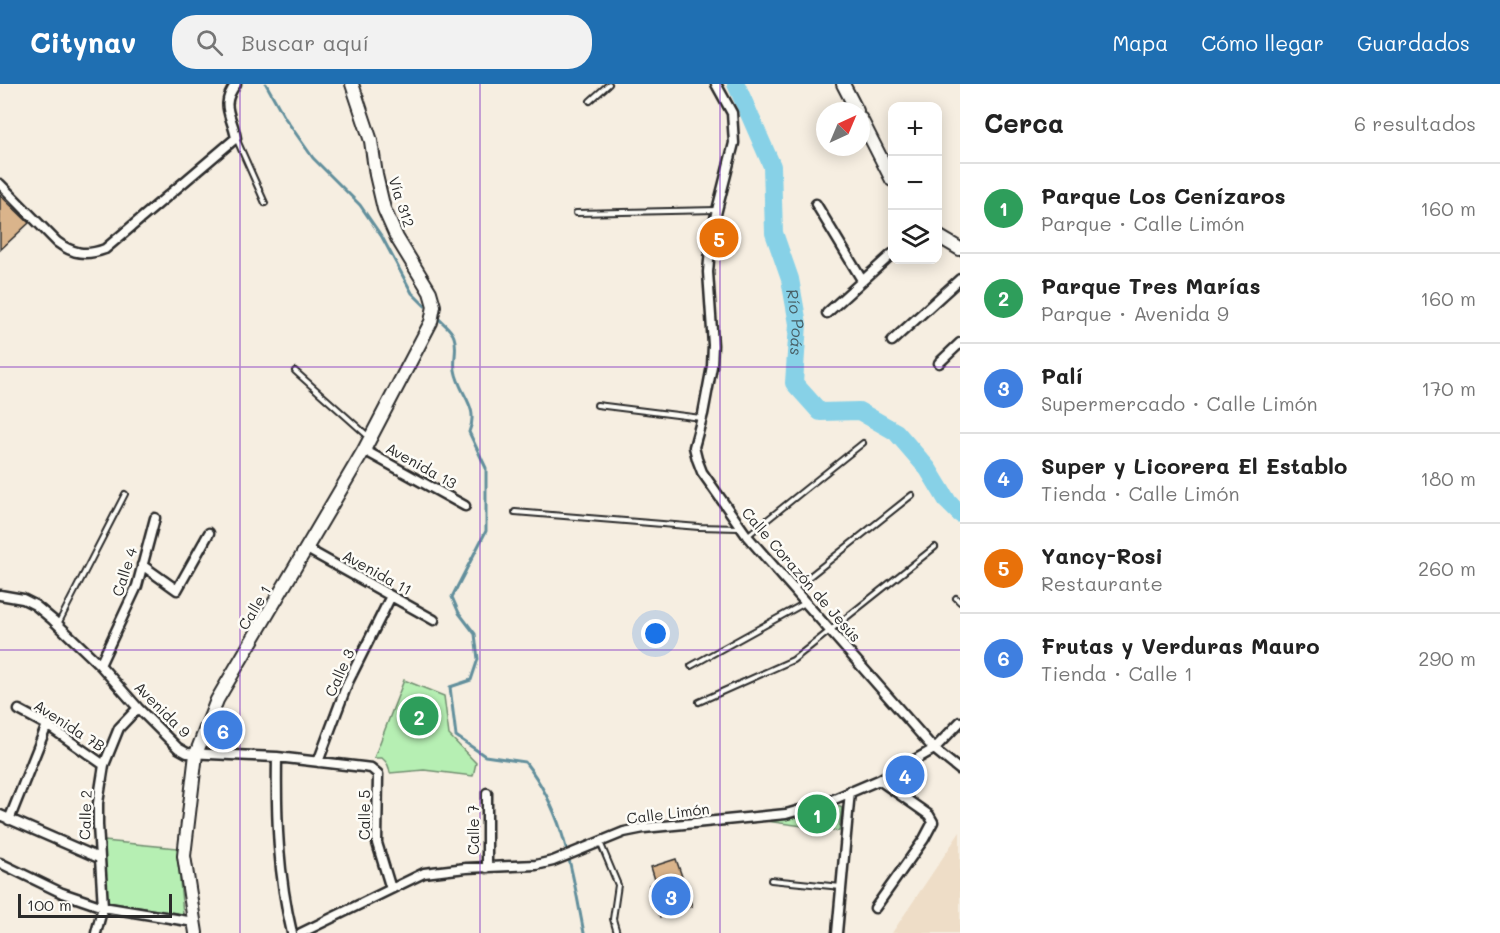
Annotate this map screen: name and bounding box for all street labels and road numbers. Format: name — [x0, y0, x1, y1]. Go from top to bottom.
street label: Vía 312 — [384, 174, 420, 230]
street label: Avenida 13 — [382, 437, 461, 493]
street label: Calle Corazón de Jesús — [738, 503, 866, 646]
street label: Calle 4 — [107, 544, 141, 599]
street label: Avenida 11 — [339, 545, 416, 599]
street label: Calle 1 — [233, 582, 275, 633]
street label: Calle 3 — [320, 645, 359, 700]
street label: Avenida 9 — [130, 677, 195, 742]
street label: Avenida 7B — [30, 695, 109, 755]
street label: Calle 2 — [74, 790, 96, 840]
street label: Calle 5 — [354, 790, 374, 840]
street label: Calle Limón — [625, 798, 710, 828]
street label: Calle 7 — [463, 805, 483, 855]

